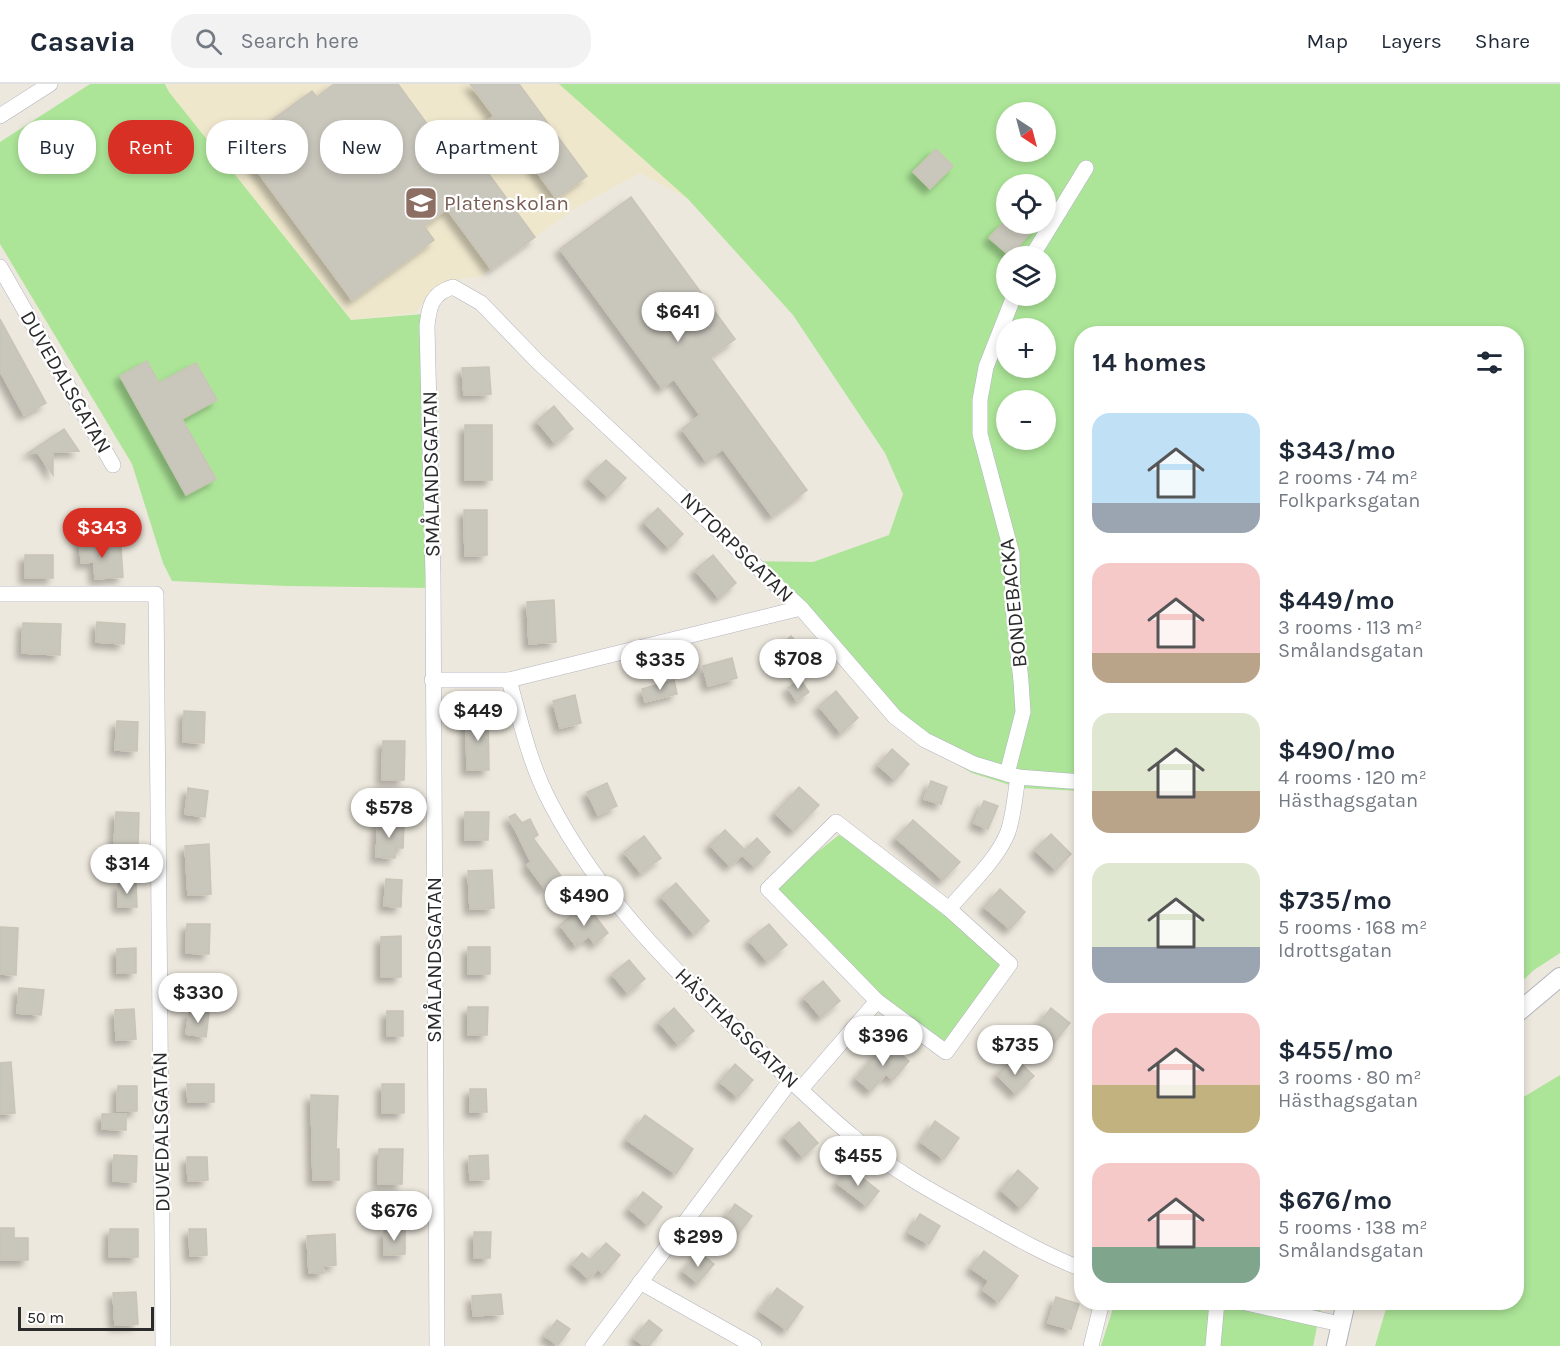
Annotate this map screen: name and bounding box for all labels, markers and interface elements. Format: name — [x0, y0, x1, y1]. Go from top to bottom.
search box — [171, 14, 591, 68]
text: Casavia — [30, 25, 135, 58]
icon: search — [192, 25, 225, 58]
text: Search here — [240, 28, 359, 54]
text: Map — [1306, 29, 1348, 53]
text: Layers — [1381, 29, 1442, 53]
text: Share — [1475, 29, 1530, 53]
north arrow — [996, 102, 1056, 162]
map controls — [996, 102, 1056, 450]
chip: Buy — [18, 120, 96, 174]
chip: Rent — [108, 120, 194, 174]
chip: Filters — [206, 120, 308, 174]
chip: New — [320, 120, 403, 174]
chip: Apartment — [415, 120, 559, 174]
button: locate — [996, 174, 1056, 234]
school or university icon: Platenskolan — [403, 185, 439, 221]
place label: Platenskolan — [444, 191, 569, 215]
button: layers — [996, 246, 1056, 306]
pin: $641 — [642, 292, 714, 343]
text: $641 — [656, 300, 700, 323]
street label: DUVEDALSGATAN — [15, 307, 117, 457]
button: + — [996, 318, 1056, 378]
icon: filters — [1473, 346, 1506, 379]
text: 14 homes — [1092, 347, 1206, 378]
button: − — [996, 390, 1056, 450]
street label: SMÅLANDSGATAN — [418, 391, 444, 557]
text: $343/mo — [1278, 435, 1395, 466]
icon: home — [1140, 437, 1212, 509]
text: 2 rooms · 74 m² — [1278, 466, 1418, 489]
street label: NYTORPSGATAN — [675, 487, 799, 607]
text: Folkparksgatan — [1278, 489, 1420, 512]
pin: $343 — [66, 508, 138, 559]
text: $343 — [77, 516, 127, 539]
street label: BONDEBACKA — [994, 537, 1032, 669]
text: $449/mo — [1278, 585, 1394, 616]
icon: home — [1140, 587, 1212, 659]
text: 3 rooms · 113 m² — [1278, 616, 1422, 639]
pin: $708 — [762, 639, 834, 690]
text: Smålandsgatan — [1278, 639, 1424, 662]
pin: $335 — [624, 640, 696, 691]
text: $708 — [773, 647, 823, 670]
text: $335 — [635, 648, 685, 671]
pin: $449 — [442, 691, 514, 742]
text: $449 — [453, 699, 503, 722]
text: $490/mo — [1278, 735, 1395, 766]
icon: home — [1140, 737, 1212, 809]
text: 4 rooms · 120 m² — [1278, 766, 1427, 789]
pin: $578 — [353, 788, 425, 839]
text: Hästhagsgatan — [1278, 789, 1418, 812]
text: $578 — [365, 796, 413, 819]
pin: $314 — [91, 844, 163, 895]
text: $314 — [104, 852, 150, 875]
pin: $490 — [548, 876, 620, 927]
street label: SMÅLANDSGATAN — [422, 877, 446, 1043]
text: $490 — [559, 884, 609, 907]
text: $735/mo — [1278, 885, 1392, 916]
icon: home — [1140, 887, 1212, 959]
text: 5 rooms · 168 m² — [1278, 916, 1427, 939]
text: Idrottsgatan — [1278, 939, 1392, 962]
street label: HÄSTHAGSGATAN — [670, 963, 804, 1093]
pin: $330 — [162, 973, 234, 1024]
text: $330 — [172, 981, 224, 1004]
pin: $396 — [847, 1016, 919, 1067]
text: $396 — [858, 1024, 908, 1047]
pin: $735 — [979, 1025, 1051, 1076]
text: $735 — [991, 1033, 1039, 1056]
text: $455/mo — [1278, 1035, 1393, 1066]
icon: home — [1140, 1037, 1212, 1109]
street label: DUVEDALSGATAN — [148, 1052, 174, 1212]
text: 3 rooms · 80 m² — [1278, 1066, 1422, 1089]
text: Hästhagsgatan — [1278, 1089, 1418, 1112]
pin: $455 — [822, 1136, 894, 1187]
text: $455 — [834, 1144, 882, 1167]
text: $676/mo — [1278, 1185, 1392, 1216]
icon: home — [1140, 1187, 1212, 1259]
pin: $676 — [358, 1191, 430, 1242]
text: $676 — [370, 1199, 418, 1222]
text: 5 rooms · 138 m² — [1278, 1216, 1428, 1239]
pin: $299 — [662, 1217, 734, 1268]
text: $299 — [673, 1225, 723, 1248]
text: Smålandsgatan — [1278, 1239, 1424, 1262]
scale bar — [18, 1304, 154, 1332]
text: 50 m — [27, 1308, 64, 1327]

